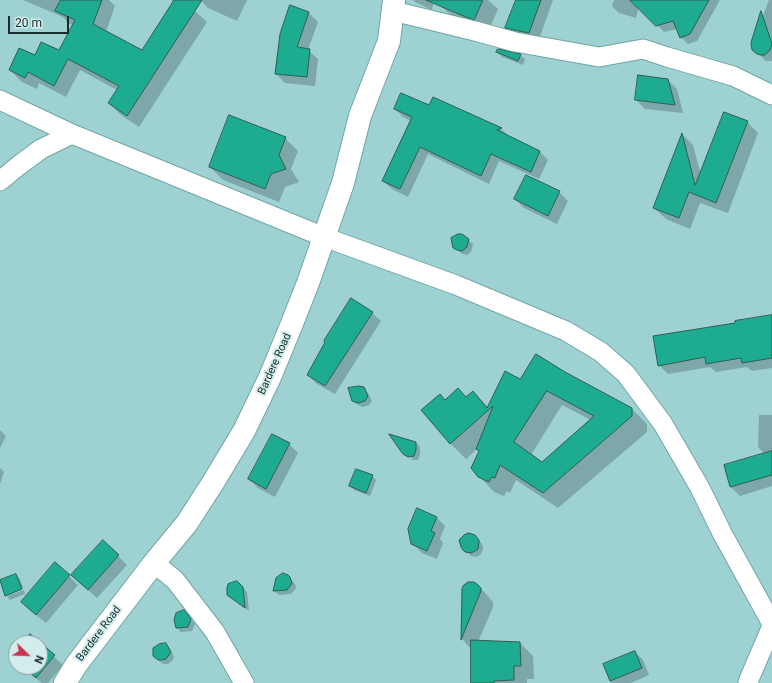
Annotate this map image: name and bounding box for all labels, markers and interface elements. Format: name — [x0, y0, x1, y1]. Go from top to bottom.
scale bar — [10, 8, 71, 34]
text: 20 m — [15, 16, 42, 30]
street label: Bardere Road — [256, 331, 294, 397]
street label: Bardere Road — [74, 604, 124, 664]
north arrow — [8, 635, 48, 675]
text: N — [31, 653, 46, 666]

